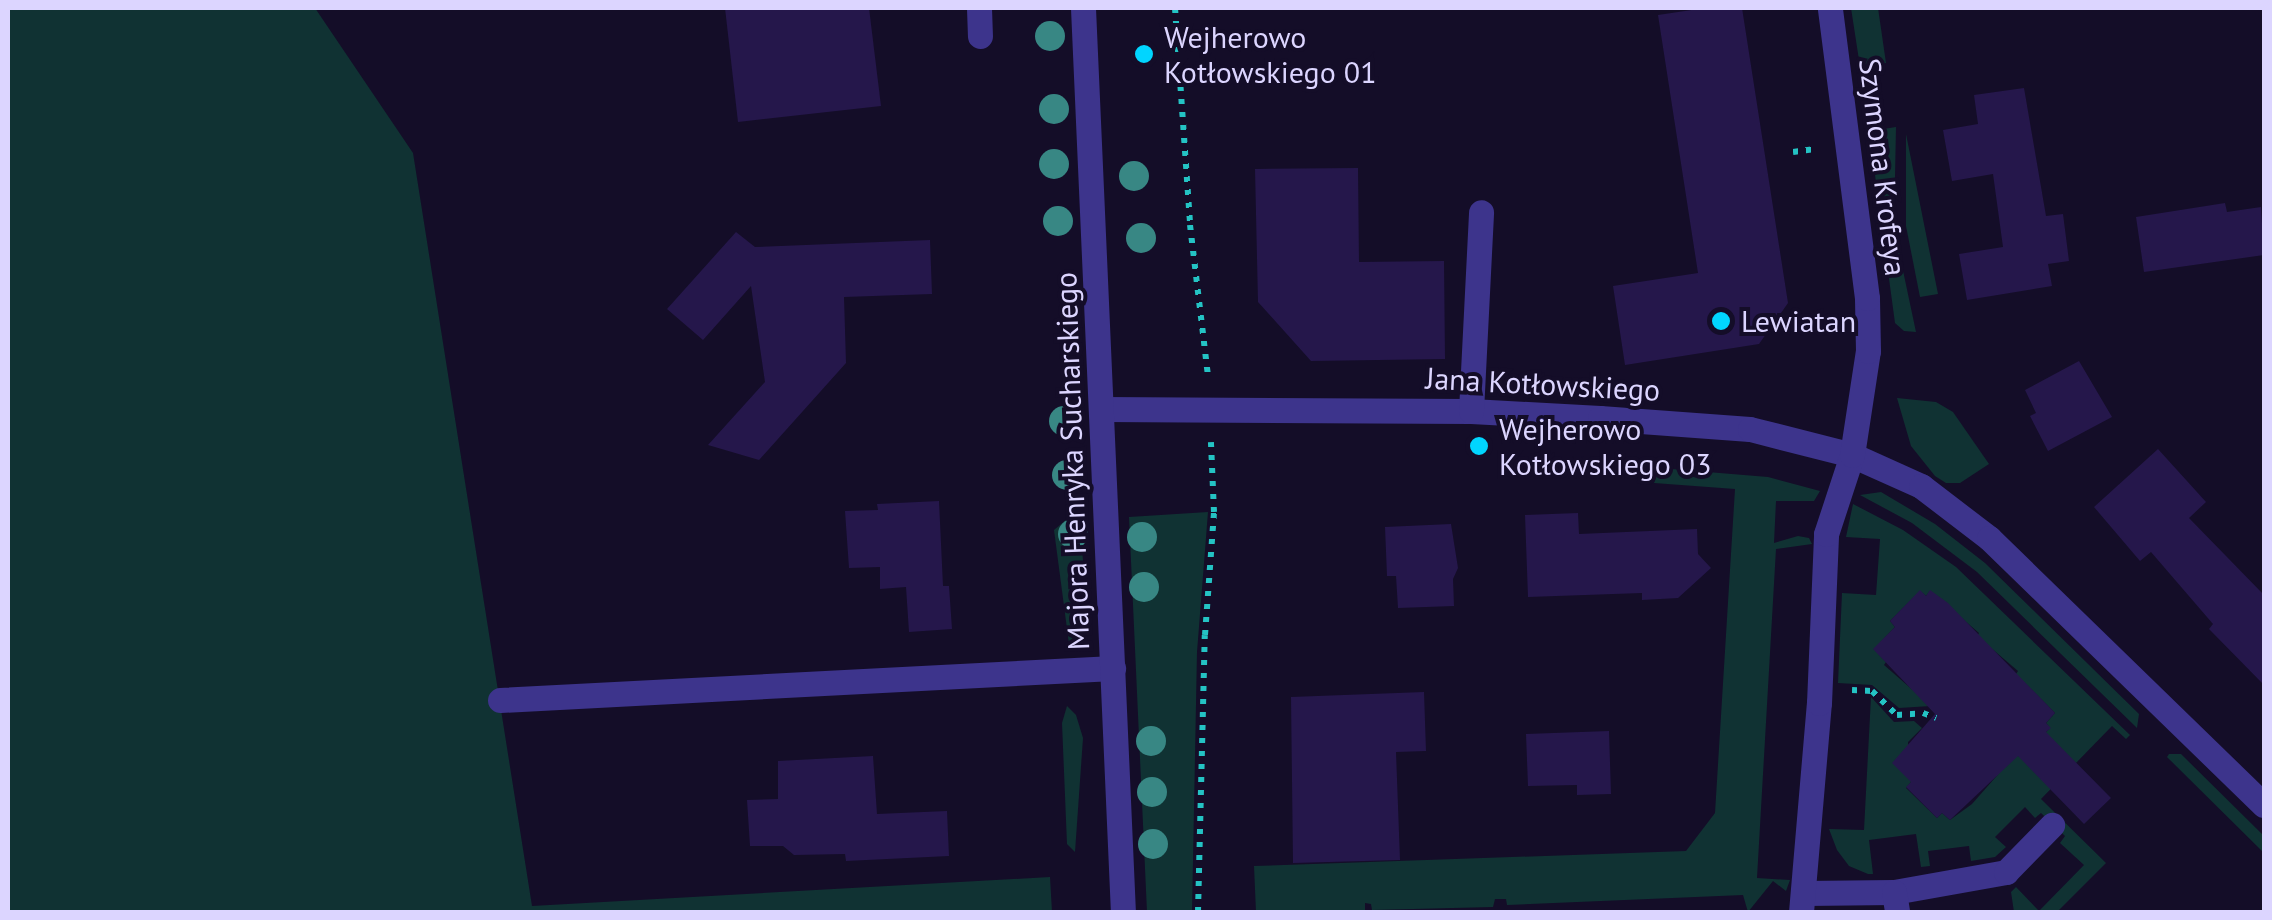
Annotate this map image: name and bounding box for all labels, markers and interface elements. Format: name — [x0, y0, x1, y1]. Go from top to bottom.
place label: Wejherowo Kotłowskiego 01 — [1164, 19, 1377, 90]
marker: Wejherowo Kotłowskiego 01 — [1133, 43, 1155, 65]
street label: Szymona Krofeya — [1852, 56, 1914, 278]
street label: Majora Henryka Sucharskiego — [1047, 271, 1097, 651]
place label: Lewiatan — [1741, 303, 1856, 339]
marker: Lewiatan — [1710, 310, 1732, 332]
street label: Jana Kotłowskiego — [1425, 360, 1661, 408]
place label: Wejherowo Kotłowskiego 03 — [1499, 411, 1712, 482]
marker: Wejherowo Kotłowskiego 03 — [1468, 435, 1490, 457]

